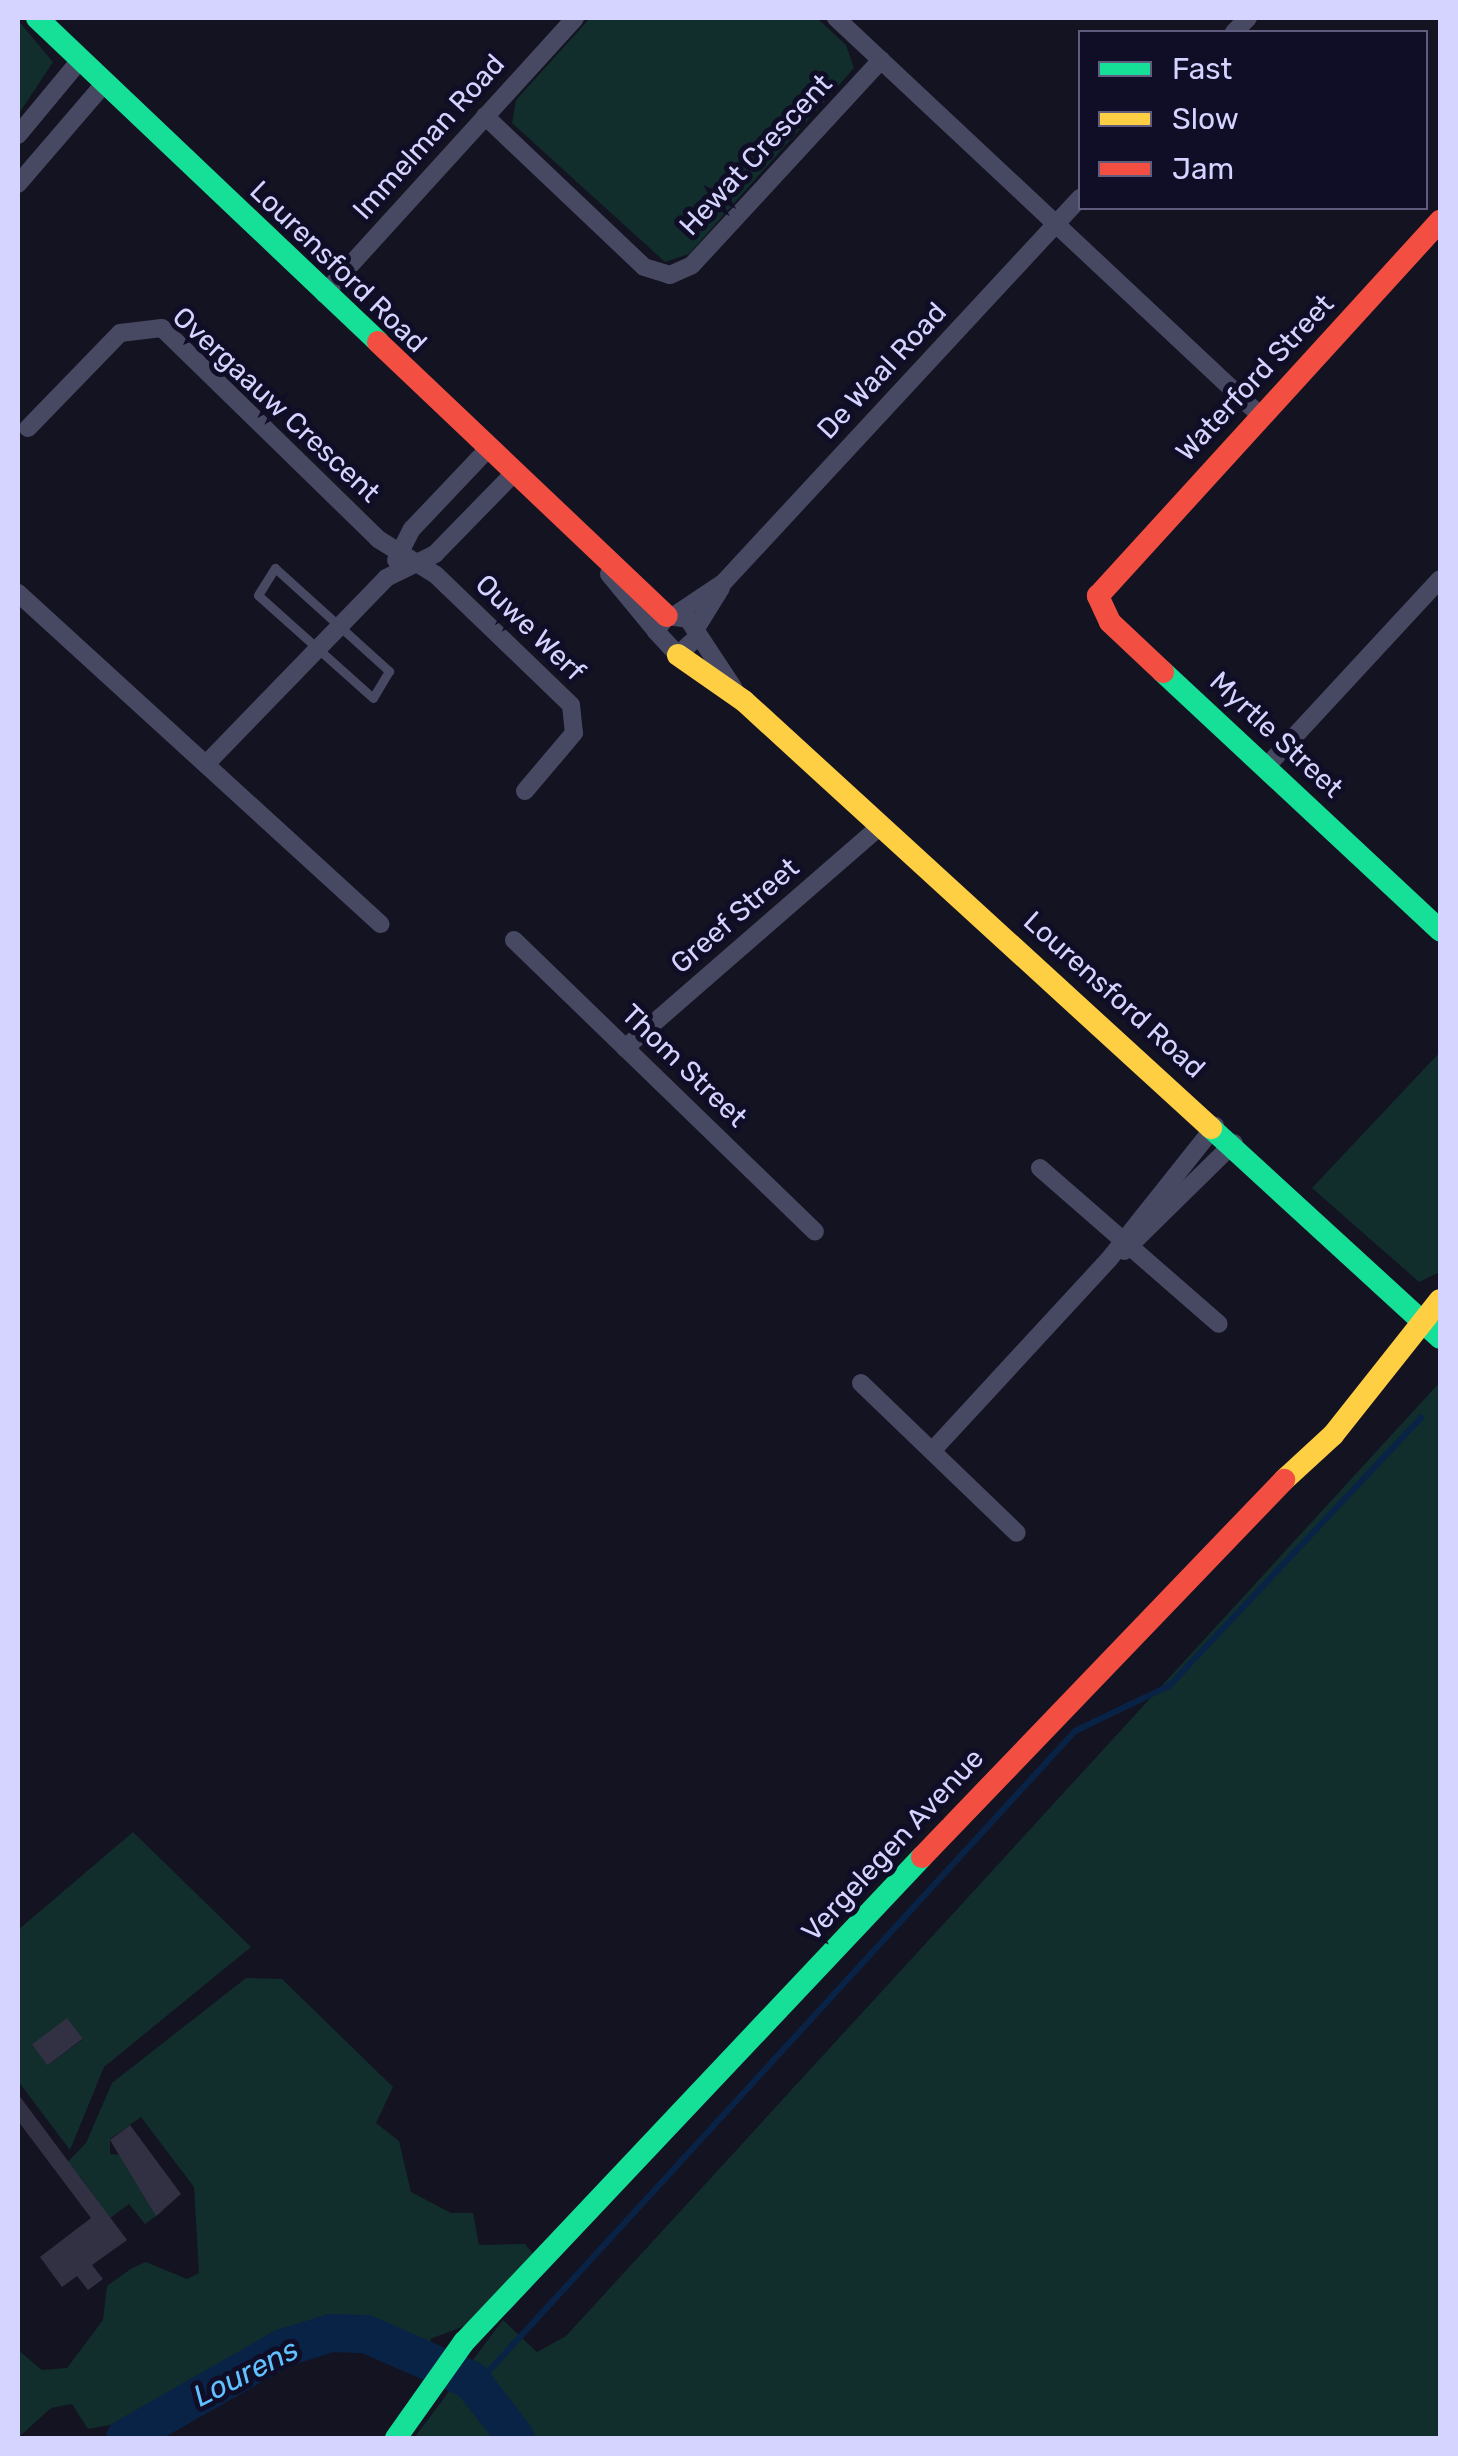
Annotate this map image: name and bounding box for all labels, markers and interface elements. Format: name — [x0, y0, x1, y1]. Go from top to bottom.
legend — [1078, 30, 1428, 210]
street label: Immelman Road — [346, 48, 512, 226]
text: Fast — [1172, 51, 1232, 87]
street label: Hewat Crescent — [673, 67, 839, 243]
text: Slow — [1172, 101, 1239, 137]
text: Jam — [1172, 151, 1234, 187]
street label: Lourensford Road — [243, 174, 433, 360]
street label: Waterford Street — [1169, 288, 1341, 468]
street label: De Waal Road — [810, 296, 954, 446]
street label: Overgaauw Crescent — [165, 300, 387, 510]
street label: Ouwe Werf — [468, 568, 592, 688]
street label: Myrtle Street — [1203, 665, 1349, 805]
street label: Greef Street — [664, 851, 806, 981]
street label: Lourensford Road — [1016, 905, 1212, 1085]
street label: Thom Street — [614, 998, 754, 1134]
street label: Vergelegen Avenue — [795, 1741, 991, 1949]
water label: Lourens — [188, 2331, 304, 2415]

